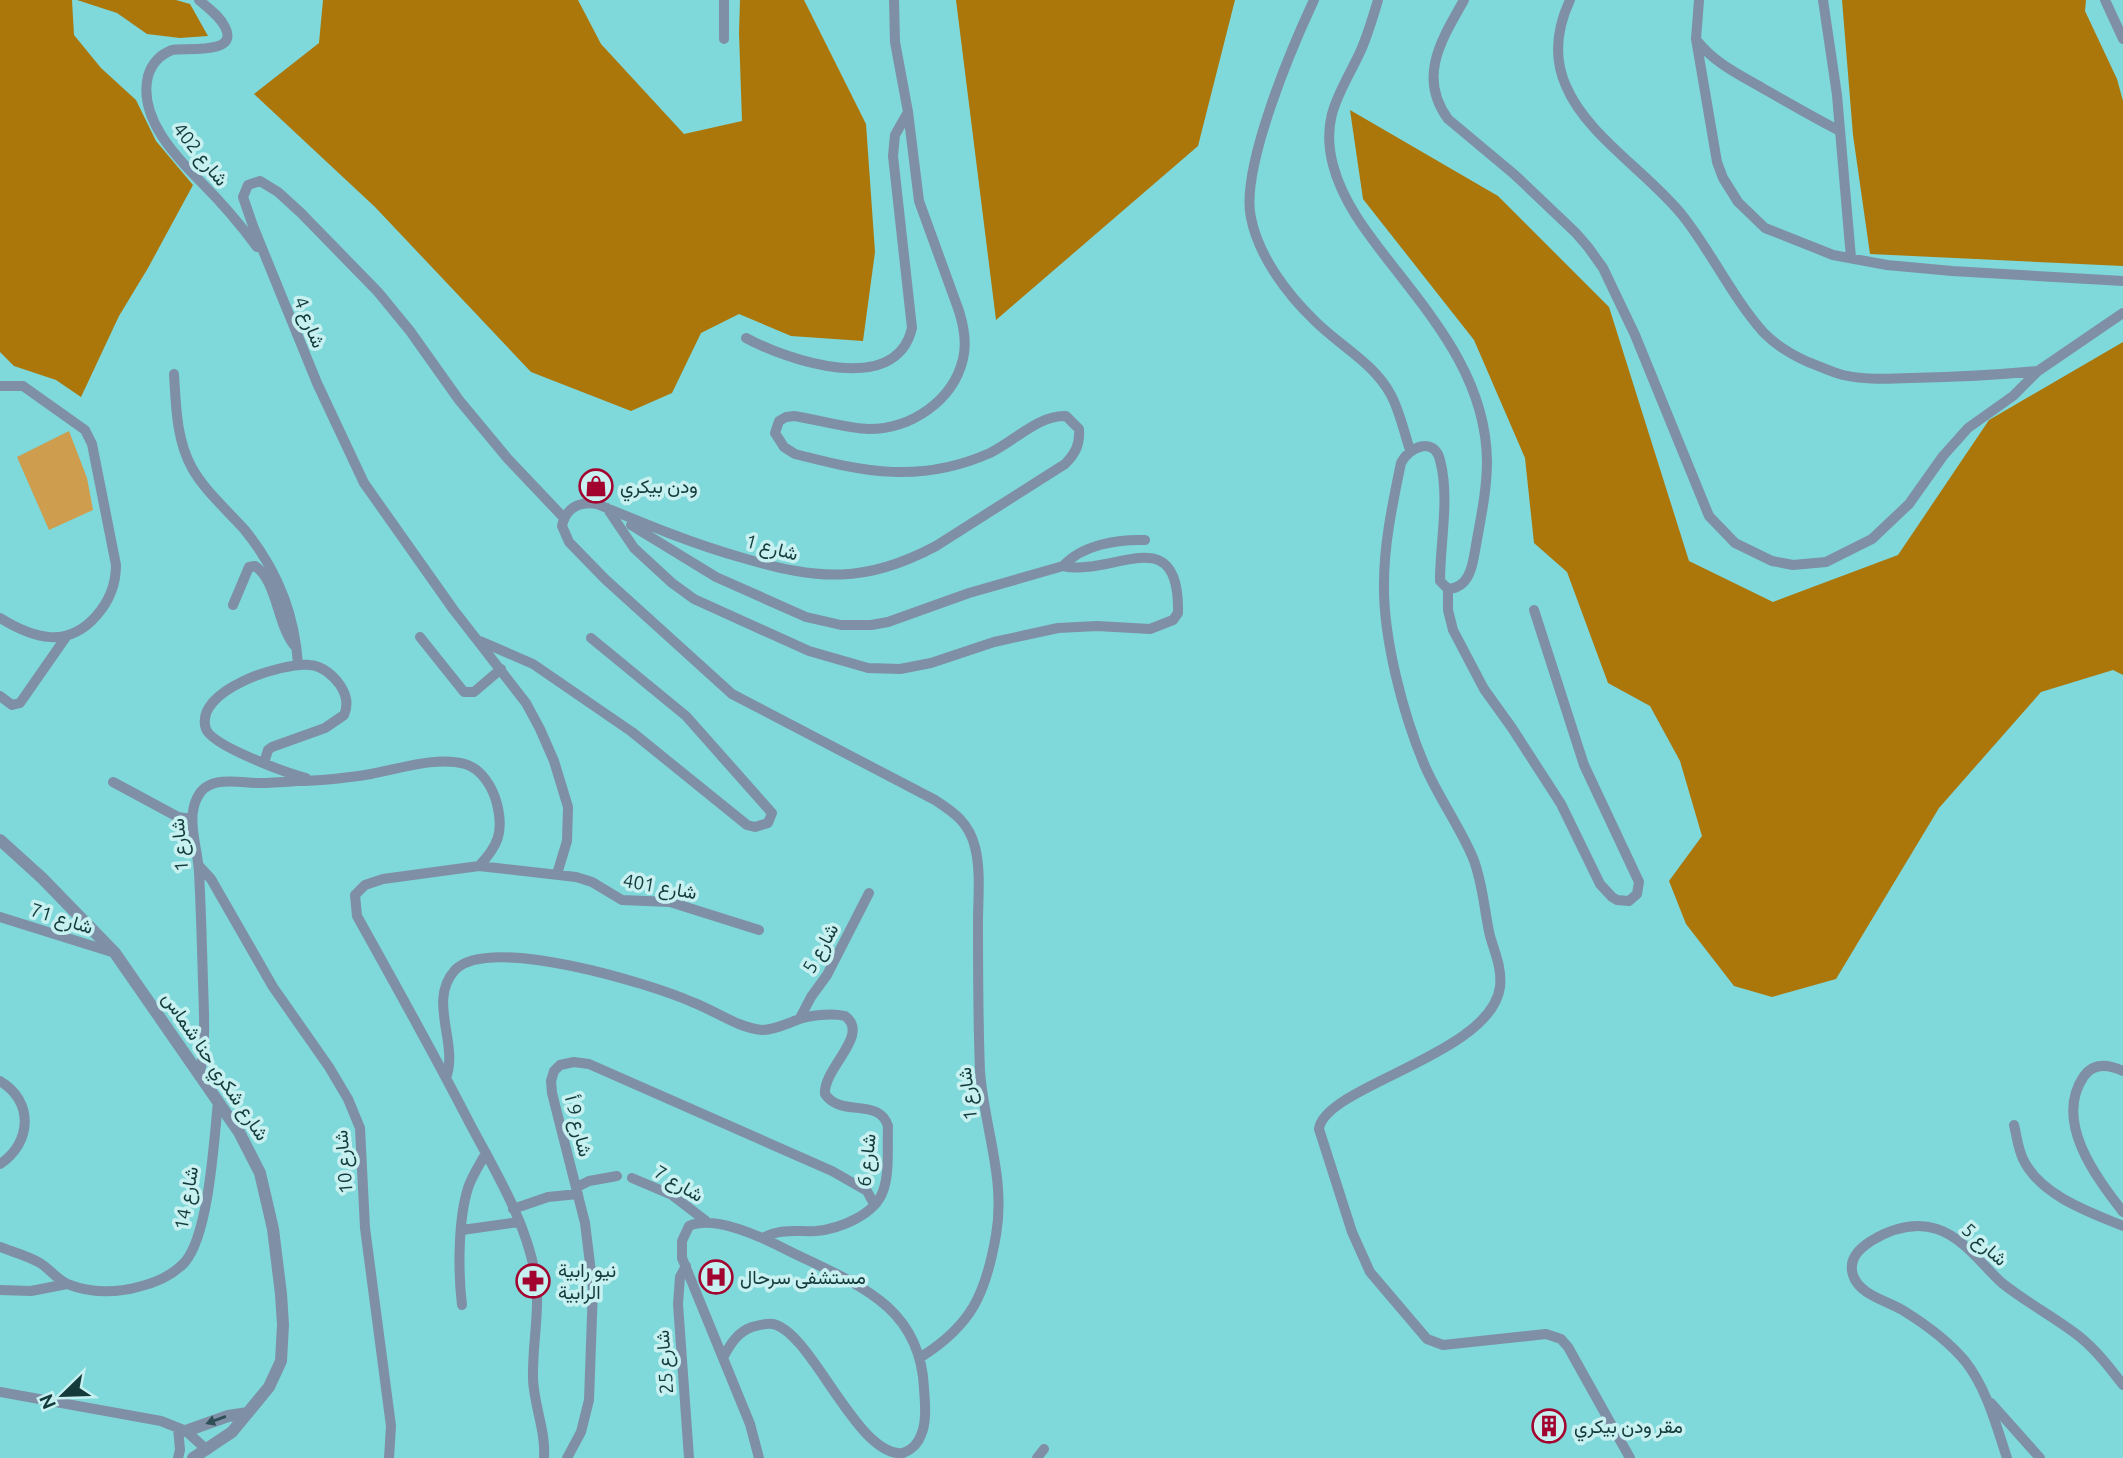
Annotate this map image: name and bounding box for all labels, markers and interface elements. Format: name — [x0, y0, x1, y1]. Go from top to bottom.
street label: شارع 402 — [167, 118, 233, 191]
street label: شارع 4 — [288, 293, 330, 352]
shop icon: ودن بيكري — [577, 467, 615, 505]
place label: ودن بيكري — [620, 475, 698, 502]
street label: شارع 1 — [743, 529, 801, 566]
street label: شارع 1 — [166, 817, 194, 873]
street label: شارع 401 — [621, 869, 699, 905]
street label: شارع 71 — [28, 898, 96, 940]
street label: شارع 5 — [797, 919, 844, 978]
street label: شارع شكري حنا شماس — [154, 988, 274, 1147]
street label: شارع 1 — [953, 1066, 983, 1122]
street label: شارع 9 أ — [559, 1093, 597, 1159]
street label: شارع 10 — [329, 1129, 359, 1195]
street label: شارع 6 — [852, 1132, 882, 1188]
street label: شارع 7 — [649, 1160, 708, 1208]
street label: شارع 14 — [170, 1165, 204, 1232]
street label: شارع 5 — [1956, 1218, 2012, 1271]
hospital icon: مستشفى سرحال — [697, 1258, 735, 1296]
place label: نيو رابية الرابية — [558, 1259, 616, 1304]
pharmacy icon: نيو رابية الرابية — [514, 1262, 552, 1300]
place label: مستشفى سرحال — [740, 1266, 866, 1289]
street label: شارع 25 — [651, 1329, 679, 1395]
north arrow — [28, 1360, 98, 1430]
text: N — [34, 1391, 60, 1412]
building icon: مقر ودن بيكري — [1530, 1407, 1568, 1445]
one-way arrow — [206, 1415, 227, 1426]
place label: مقر ودن بيكري — [1574, 1415, 1683, 1442]

